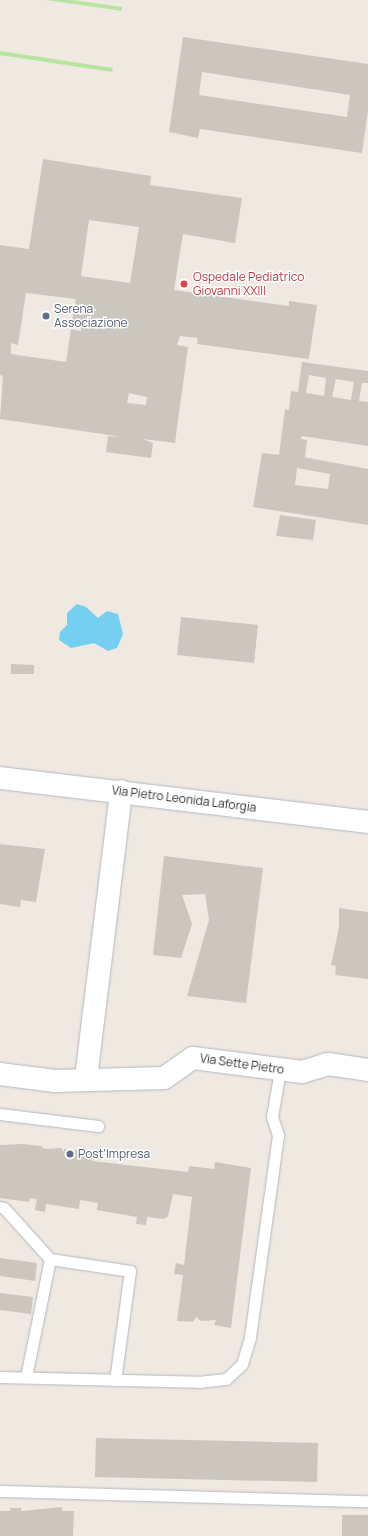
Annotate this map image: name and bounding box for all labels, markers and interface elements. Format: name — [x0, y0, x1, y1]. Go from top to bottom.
place label: Ospedale Pediatrico Giovanni XXIII — [193, 270, 304, 298]
marker: Ospedale Pediatrico Giovanni XXIII — [178, 278, 190, 290]
place label: Serena Associazione — [54, 302, 128, 330]
marker: Serena Associazione — [41, 311, 51, 321]
street label: Via Pietro Leonida Laforgia — [111, 783, 257, 815]
street label: Via Sette Pietro — [199, 1051, 285, 1077]
place label: Post'Impresa — [78, 1147, 150, 1161]
marker: Post'Impresa — [65, 1149, 75, 1159]

